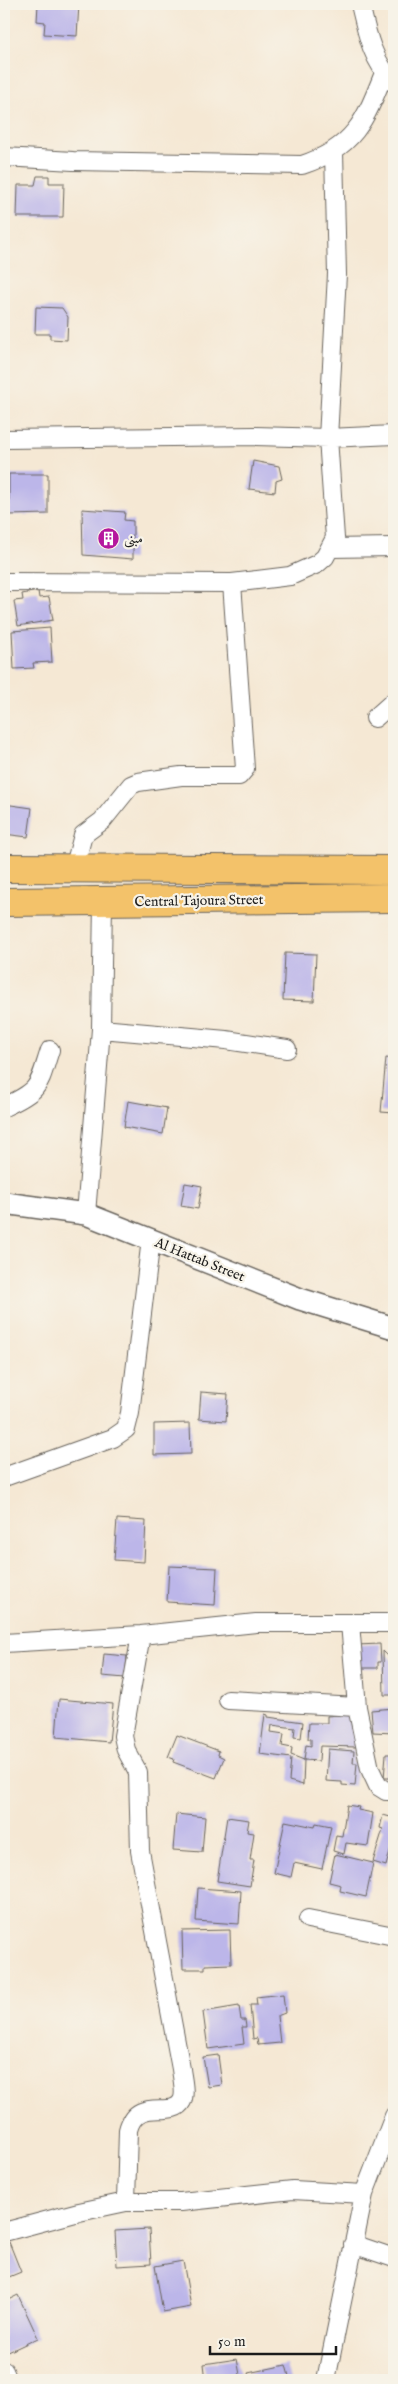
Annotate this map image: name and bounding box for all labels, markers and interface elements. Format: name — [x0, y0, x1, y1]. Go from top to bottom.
building icon: مبنى — [96, 526, 120, 550]
place label: مبنى — [124, 530, 143, 548]
street label: Central Tajoura Street — [134, 891, 264, 911]
street label: Al Hattab Street — [151, 1233, 247, 1286]
scale bar — [210, 2324, 337, 2356]
text: 50 m — [218, 2332, 246, 2351]

